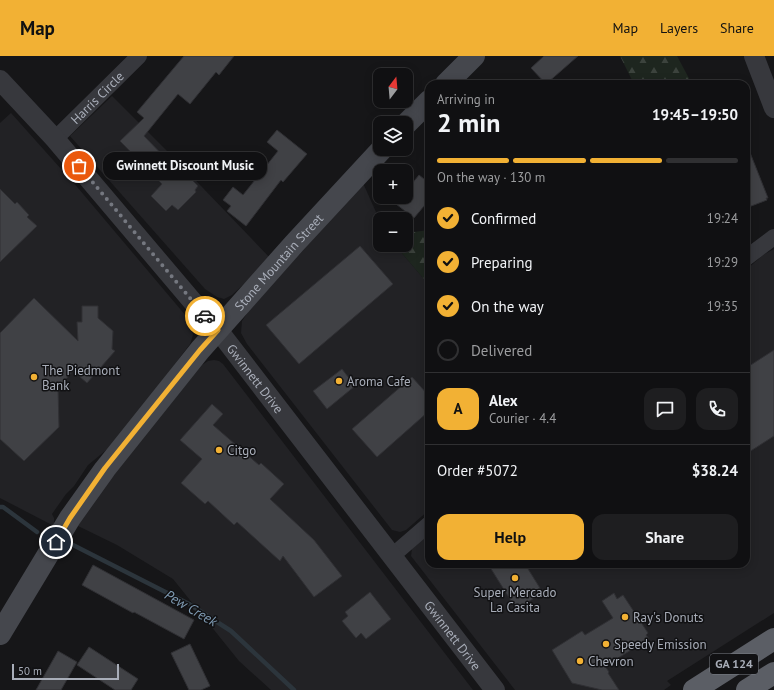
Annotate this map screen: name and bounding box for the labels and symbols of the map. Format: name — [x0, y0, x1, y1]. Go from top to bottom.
street label: Harris Circle — [67, 68, 128, 128]
north arrow — [373, 68, 413, 108]
pin — [62, 149, 96, 183]
callout: Gwinnett Discount Music — [103, 152, 267, 180]
street label: Stone Mountain Street — [231, 210, 327, 314]
courier — [185, 296, 225, 336]
street label: Gwinnett Drive — [223, 341, 287, 417]
place label: The Piedmont Bank — [42, 362, 120, 394]
marker: The Piedmont Bank — [29, 372, 39, 382]
place label: Aroma Cafe — [347, 373, 411, 390]
marker: Aroma Cafe — [334, 376, 344, 386]
place label: Citgo — [227, 442, 256, 459]
marker: Citgo — [214, 445, 224, 455]
pin — [39, 525, 73, 559]
marker: Super Mercado La Casita — [510, 573, 520, 583]
place label: Super Mercado La Casita — [473, 584, 557, 616]
water label: Pew Creek — [161, 586, 221, 631]
street label: Gwinnett Drive — [420, 597, 485, 674]
place label: Ray's Donuts — [633, 609, 704, 626]
marker: Ray's Donuts — [620, 612, 630, 622]
place label: Speedy Emission — [614, 636, 707, 653]
marker: Speedy Emission — [601, 639, 611, 649]
place label: Chevron — [588, 653, 634, 670]
road number: GA 124 — [710, 654, 758, 674]
marker: Chevron — [575, 656, 585, 666]
scale bar — [12, 662, 119, 681]

